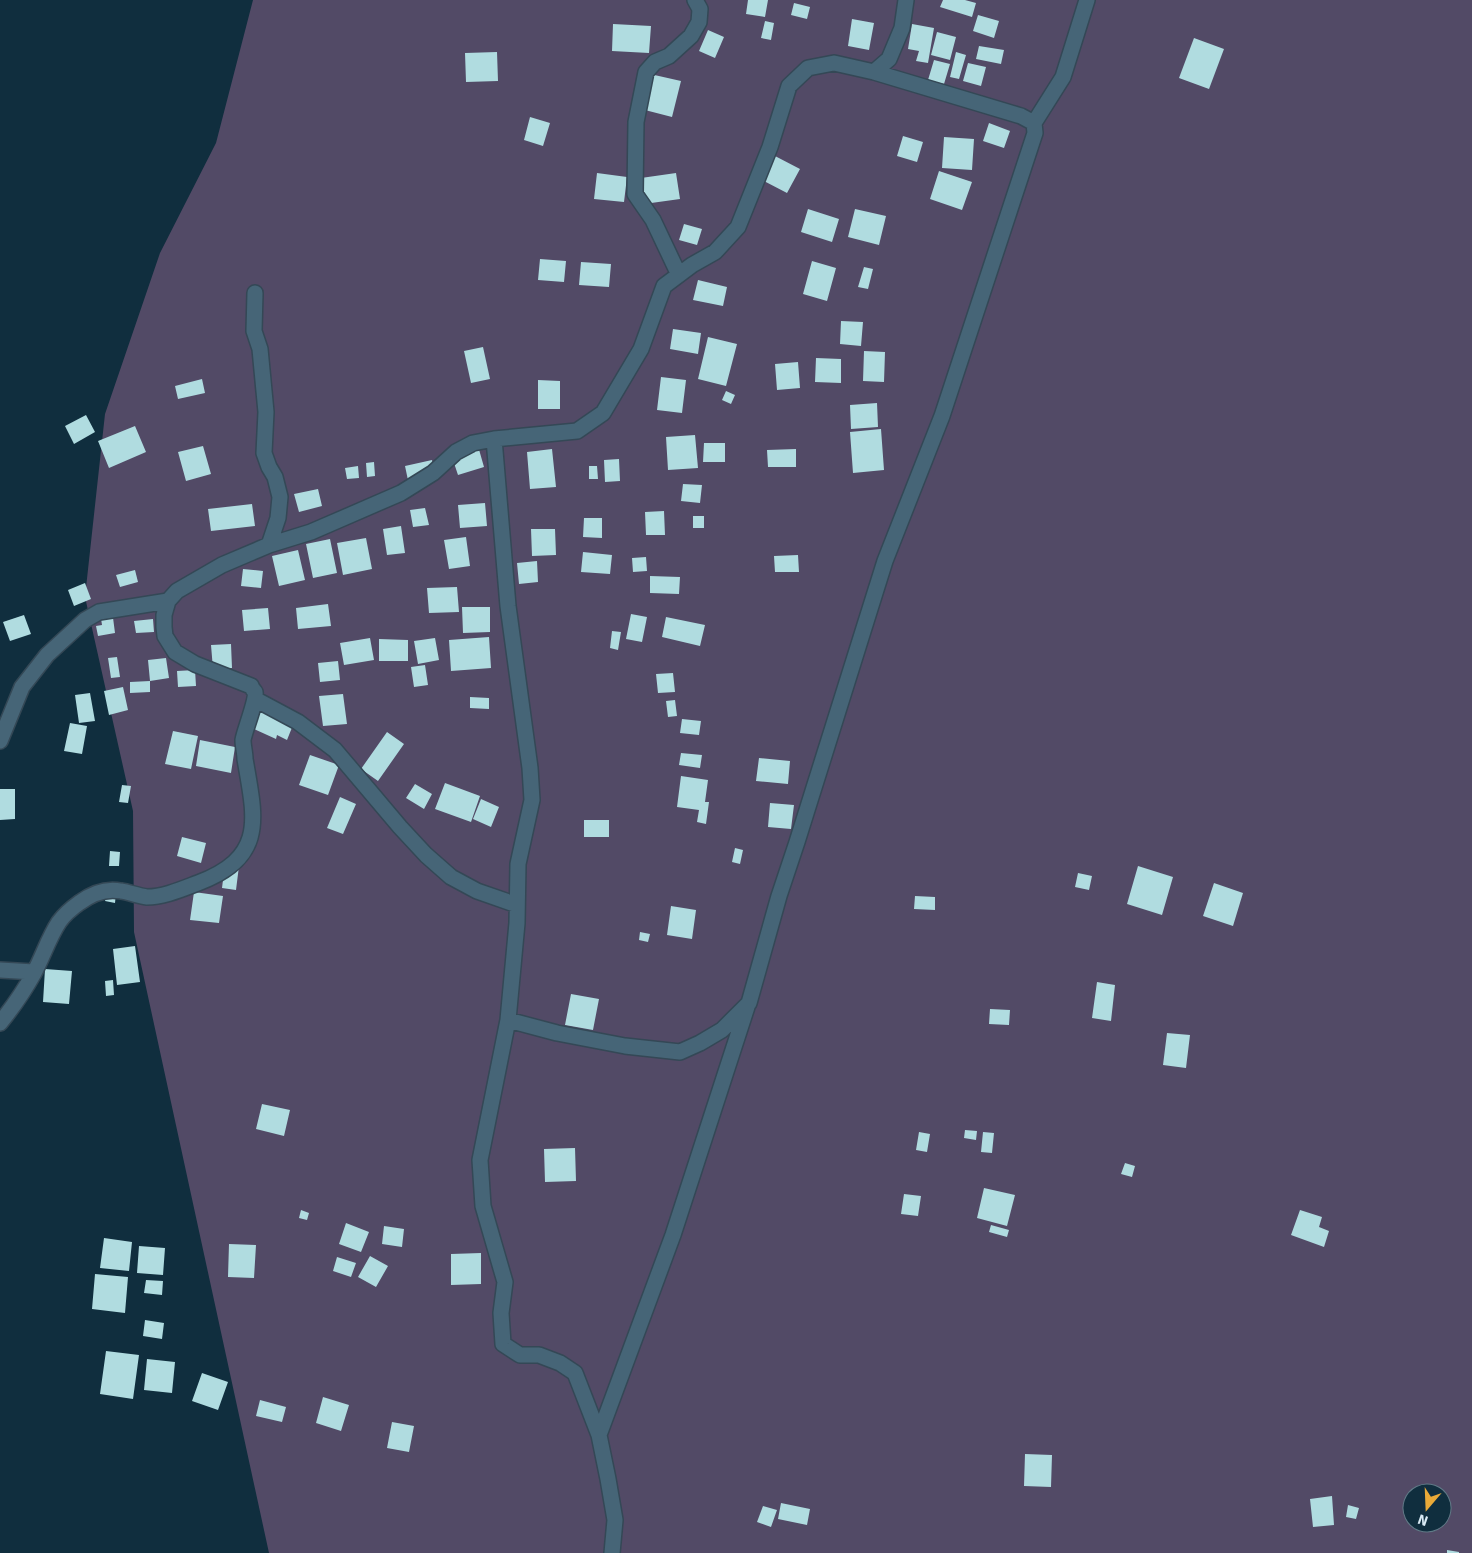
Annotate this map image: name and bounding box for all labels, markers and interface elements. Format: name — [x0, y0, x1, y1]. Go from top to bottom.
north arrow — [1402, 1483, 1452, 1533]
text: N — [1416, 1510, 1430, 1529]

